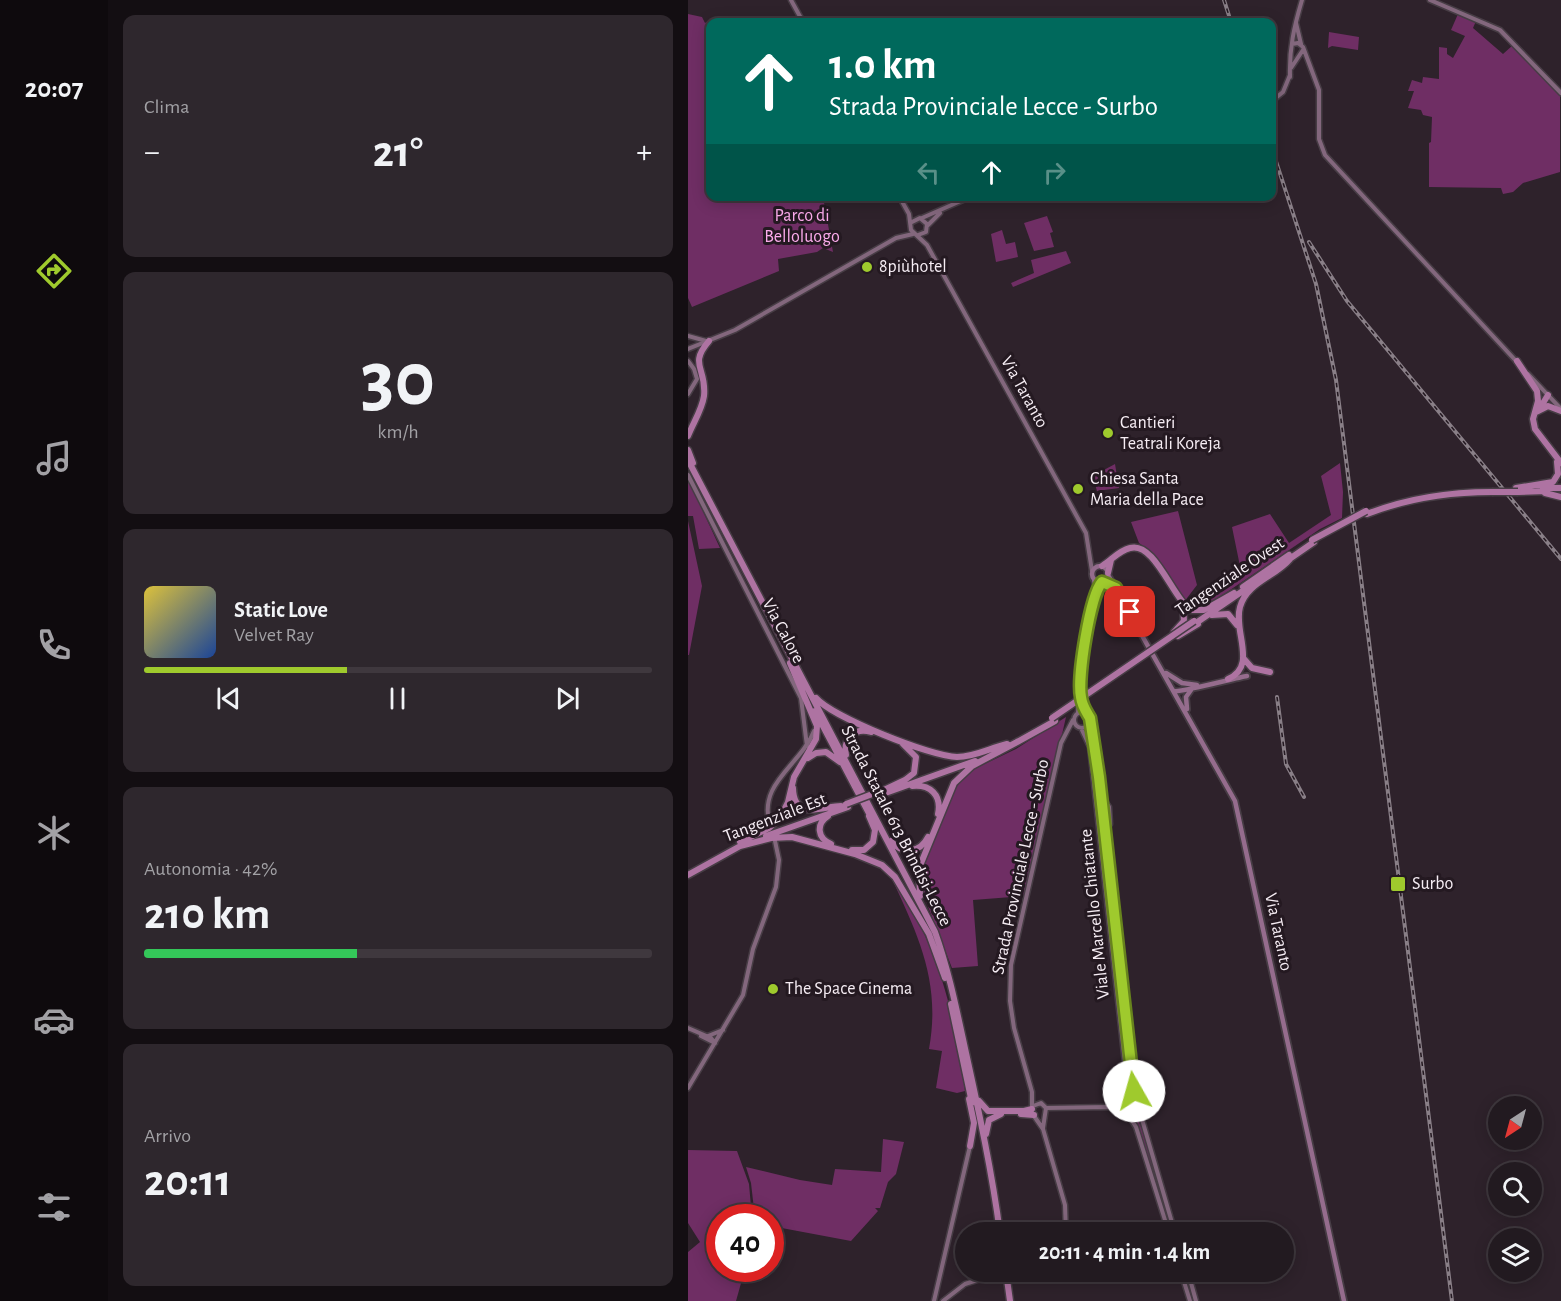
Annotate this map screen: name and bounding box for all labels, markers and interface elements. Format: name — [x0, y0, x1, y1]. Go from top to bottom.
icon: ahead — [730, 42, 808, 120]
text: 1.0 km — [829, 44, 937, 86]
text: 20:07 — [25, 75, 83, 102]
text: Strada Provinciale Lecce - Surbo — [829, 93, 1158, 120]
text: Clima — [144, 97, 189, 117]
text: 21° — [373, 130, 423, 175]
text: − — [144, 136, 160, 169]
text: + — [636, 136, 652, 169]
icon: left — [912, 156, 945, 189]
icon: ahead — [975, 156, 1008, 189]
icon: right — [1038, 156, 1071, 189]
park label: Parco di Belloluogo — [764, 207, 840, 246]
icon: directions — [33, 250, 75, 292]
place label: 8piùhotel — [879, 258, 947, 276]
marker: 8piùhotel — [860, 260, 874, 274]
text: 30 — [361, 342, 435, 420]
street label: Via Taranto — [997, 353, 1051, 431]
place label: Cantieri Teatrali Koreja — [1120, 414, 1221, 453]
text: km/h — [377, 422, 419, 442]
marker: Cantieri Teatrali Koreja — [1101, 426, 1115, 440]
icon: music — [33, 437, 75, 479]
place label: Chiesa Santa Maria della Pace — [1090, 470, 1204, 509]
marker: Chiesa Santa Maria della Pace — [1071, 482, 1085, 496]
street label: Tangenziale Ovest — [1172, 534, 1288, 620]
pin — [1104, 586, 1155, 637]
icon: arrive — [1113, 595, 1146, 628]
street label: Via Calore — [758, 596, 808, 666]
text: Static Love — [234, 599, 328, 621]
icon: phone — [33, 624, 75, 666]
text: Velvet Ray — [234, 625, 314, 645]
icon: previous — [212, 682, 245, 715]
icon: pause — [381, 682, 414, 715]
icon: next — [551, 682, 584, 715]
street label: Strada Statale 613 Brindisi-Lecce — [837, 723, 955, 929]
street label: Strada Provinciale Lecce - Surbo — [989, 758, 1053, 976]
street label: Tangenziale Est — [721, 790, 829, 846]
icon: climate — [33, 812, 75, 854]
street label: Viale Marcello Chiatante — [1077, 828, 1113, 1000]
text: Autonomia · 42% — [144, 859, 277, 879]
marker: Surbo — [1389, 875, 1407, 893]
place label: Surbo — [1412, 875, 1454, 893]
text: 210 km — [144, 892, 270, 937]
street label: Via Taranto — [1261, 892, 1295, 973]
place label: The Space Cinema — [785, 980, 912, 998]
marker: The Space Cinema — [766, 982, 780, 996]
icon: car — [33, 999, 75, 1041]
position arrow — [1102, 1059, 1166, 1123]
north arrow — [1488, 1096, 1542, 1150]
map controls — [1488, 1096, 1542, 1282]
text: Arrivo — [144, 1126, 191, 1146]
text: 20:11 — [144, 1159, 231, 1204]
button: search — [1488, 1162, 1542, 1216]
icon: filters — [33, 1186, 75, 1228]
speed limit sign: 40 — [706, 1204, 784, 1282]
button: layers — [1488, 1228, 1542, 1282]
text: 20:11 · 4 min · 1.4 km — [1039, 1241, 1210, 1263]

